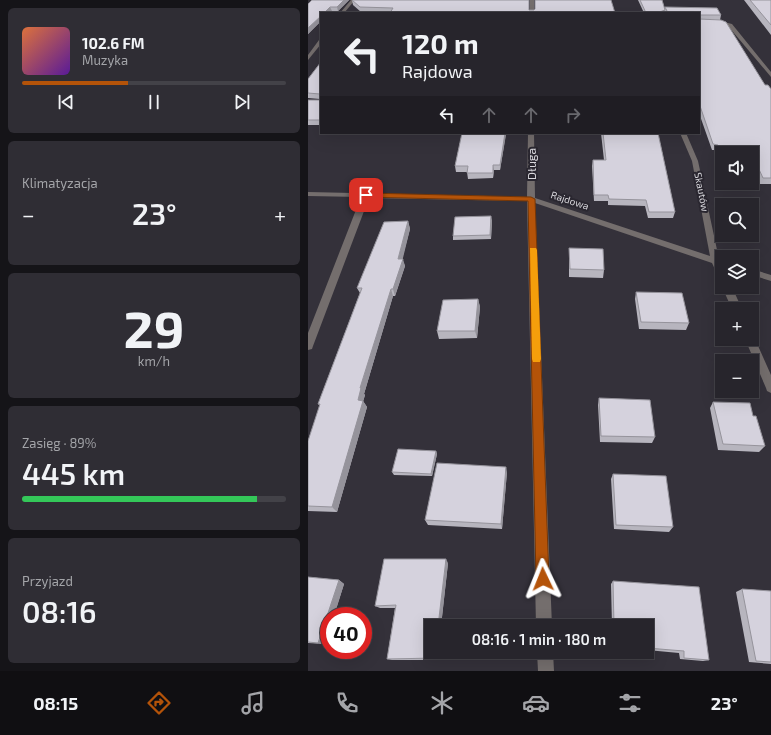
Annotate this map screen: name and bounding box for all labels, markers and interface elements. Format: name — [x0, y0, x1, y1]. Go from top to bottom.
text: 120 m — [402, 26, 479, 60]
icon: left — [336, 28, 388, 80]
text: 102.6 FM — [82, 34, 145, 52]
text: Muzyka — [82, 52, 128, 68]
text: Rajdowa — [402, 60, 473, 82]
icon: previous — [55, 91, 77, 113]
icon: pause — [143, 91, 165, 113]
icon: next — [231, 91, 253, 113]
icon: left — [436, 104, 458, 126]
icon: ahead — [478, 104, 500, 126]
icon: ahead — [520, 104, 542, 126]
icon: right — [562, 104, 584, 126]
map controls — [715, 146, 759, 398]
button: sound — [715, 146, 759, 190]
street label: Długa — [524, 148, 538, 180]
street label: Skautów — [692, 171, 712, 213]
text: Klimatyzacja — [22, 175, 98, 191]
pin — [349, 178, 383, 212]
icon: arrive — [355, 184, 377, 206]
street label: Rajdowa — [549, 188, 591, 212]
text: 23° — [132, 195, 177, 231]
button: search — [715, 198, 759, 242]
text: − — [22, 201, 35, 227]
text: + — [274, 201, 286, 227]
button: layers — [715, 250, 759, 294]
text: 29 — [124, 296, 184, 358]
button: + — [715, 302, 759, 346]
text: km/h — [138, 353, 170, 369]
button: − — [715, 354, 759, 398]
text: Zasięg · 89% — [22, 435, 96, 451]
text: 445 km — [22, 455, 125, 491]
position arrow — [522, 558, 564, 600]
text: Przyjazd — [22, 573, 73, 589]
text: 08:16 — [22, 593, 97, 629]
speed limit sign: 40 — [320, 607, 372, 659]
text: 08:16 · 1 min · 180 m — [472, 630, 606, 648]
icon: directions — [145, 689, 173, 717]
icon: music — [239, 689, 267, 717]
icon: phone — [333, 689, 361, 717]
icon: climate — [428, 689, 456, 717]
icon: car — [522, 689, 550, 717]
icon: filters — [616, 689, 644, 717]
text: 08:15 — [33, 692, 78, 714]
text: 23° — [711, 692, 738, 714]

